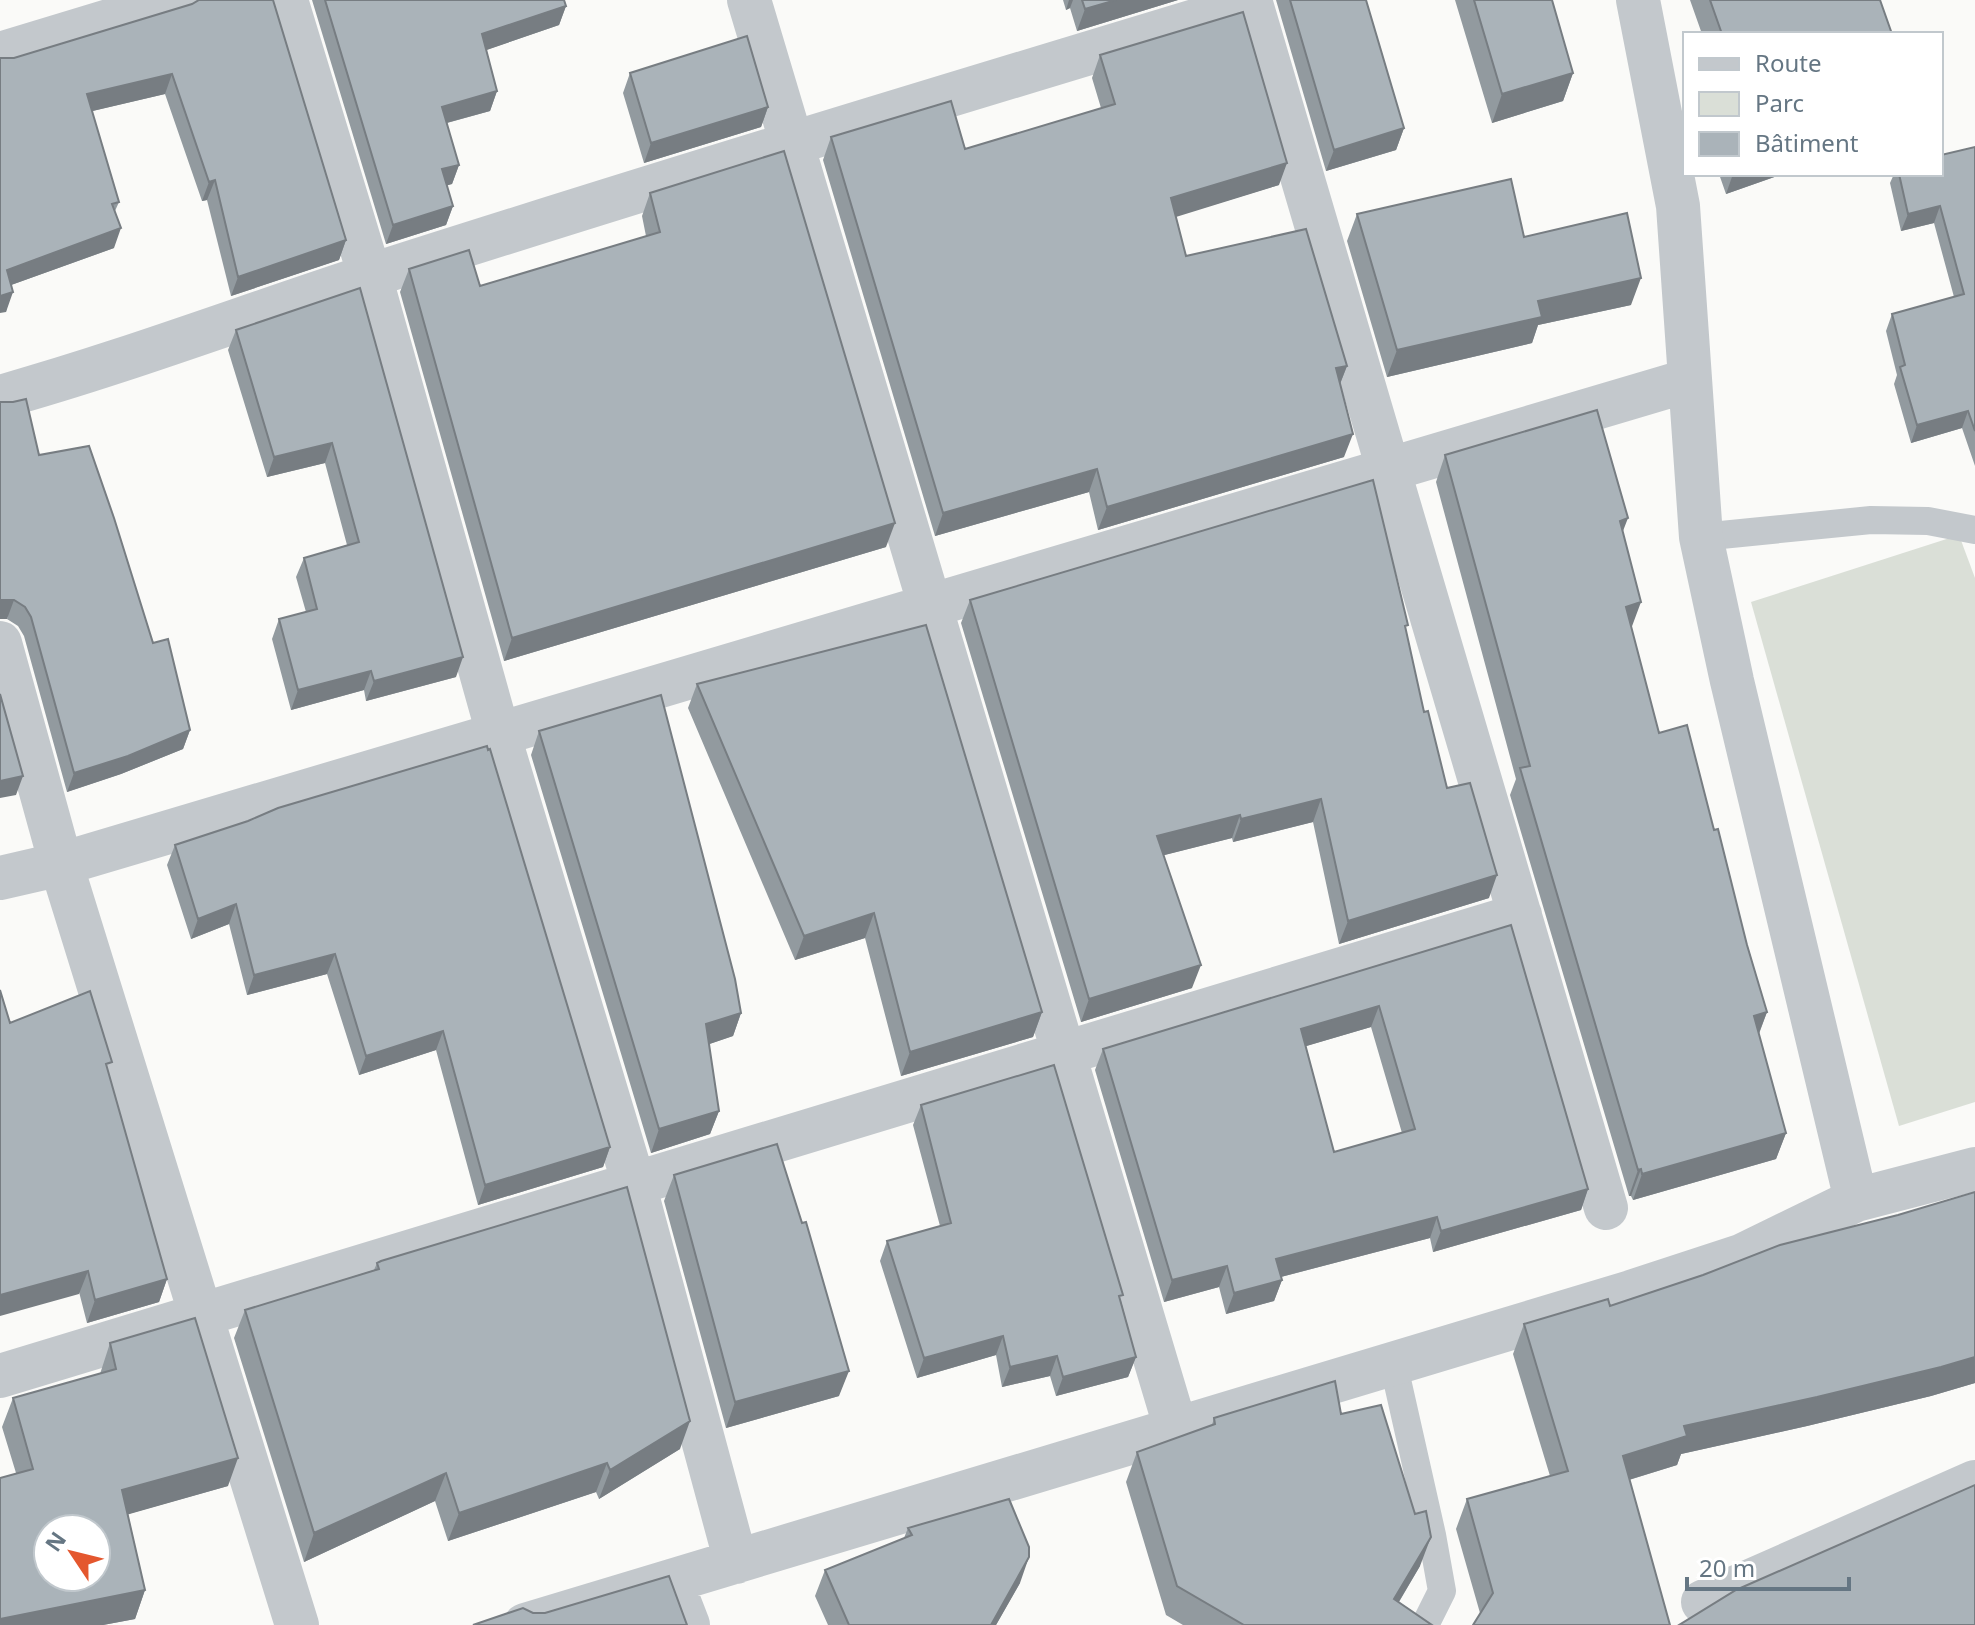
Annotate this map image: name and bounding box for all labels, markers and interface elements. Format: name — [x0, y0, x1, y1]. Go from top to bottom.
legend — [1683, 32, 1943, 176]
text: Route — [1755, 46, 1821, 79]
text: Parc — [1755, 86, 1804, 119]
text: Bâtiment — [1755, 126, 1859, 159]
north arrow — [32, 1513, 112, 1593]
text: N — [37, 1525, 72, 1557]
scale bar — [1687, 1541, 1849, 1591]
text: 20 m — [1699, 1551, 1755, 1584]

